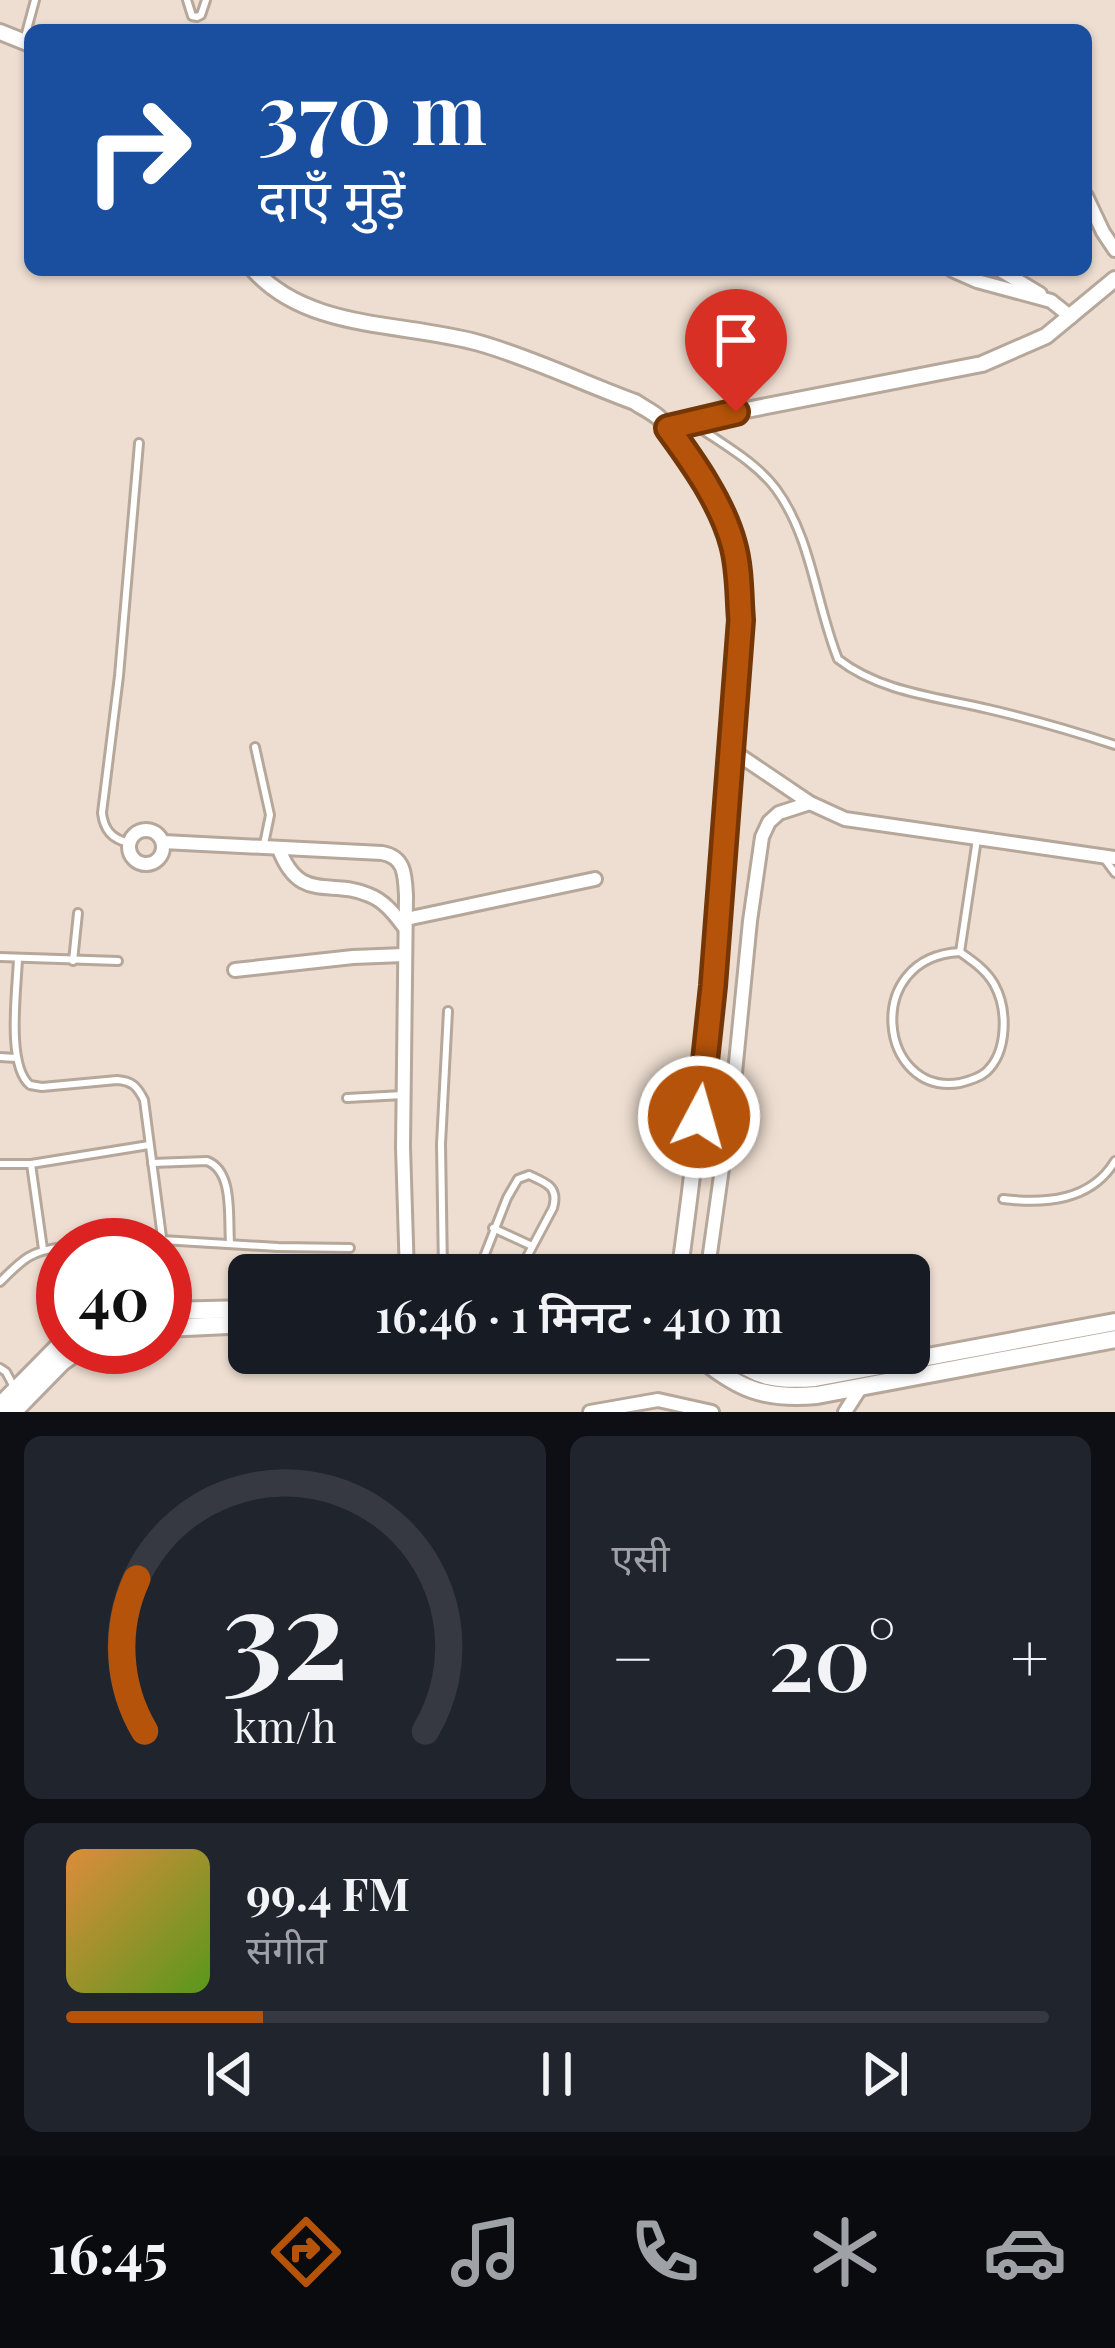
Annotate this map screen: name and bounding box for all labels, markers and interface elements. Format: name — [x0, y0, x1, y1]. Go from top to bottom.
text: 370 m — [258, 54, 487, 166]
icon: right — [60, 72, 216, 228]
text: दाएँ मुड़ें — [258, 161, 405, 233]
pin — [685, 289, 787, 412]
icon: arrive — [703, 307, 769, 373]
position arrow — [636, 1054, 762, 1180]
speed limit sign: 40 — [36, 1218, 192, 1374]
text: 16:46 · 1 मिनट · 410 m — [375, 1284, 783, 1344]
text: एसी — [612, 1530, 670, 1582]
text: 32 — [222, 1545, 348, 1711]
text: 20° — [768, 1595, 896, 1715]
text: − — [612, 1612, 654, 1700]
text: + — [1010, 1612, 1049, 1700]
text: km/h — [233, 1696, 336, 1753]
text: 99.4 FM — [246, 1862, 410, 1922]
text: संगीत — [246, 1922, 327, 1974]
icon: previous — [197, 2041, 263, 2107]
icon: pause — [524, 2041, 590, 2107]
icon: next — [852, 2041, 918, 2107]
icon: directions — [264, 2210, 348, 2294]
icon: music — [444, 2210, 528, 2294]
icon: phone — [623, 2210, 707, 2294]
icon: climate — [803, 2210, 887, 2294]
icon: car — [983, 2210, 1067, 2294]
text: 16:45 — [48, 2216, 168, 2288]

